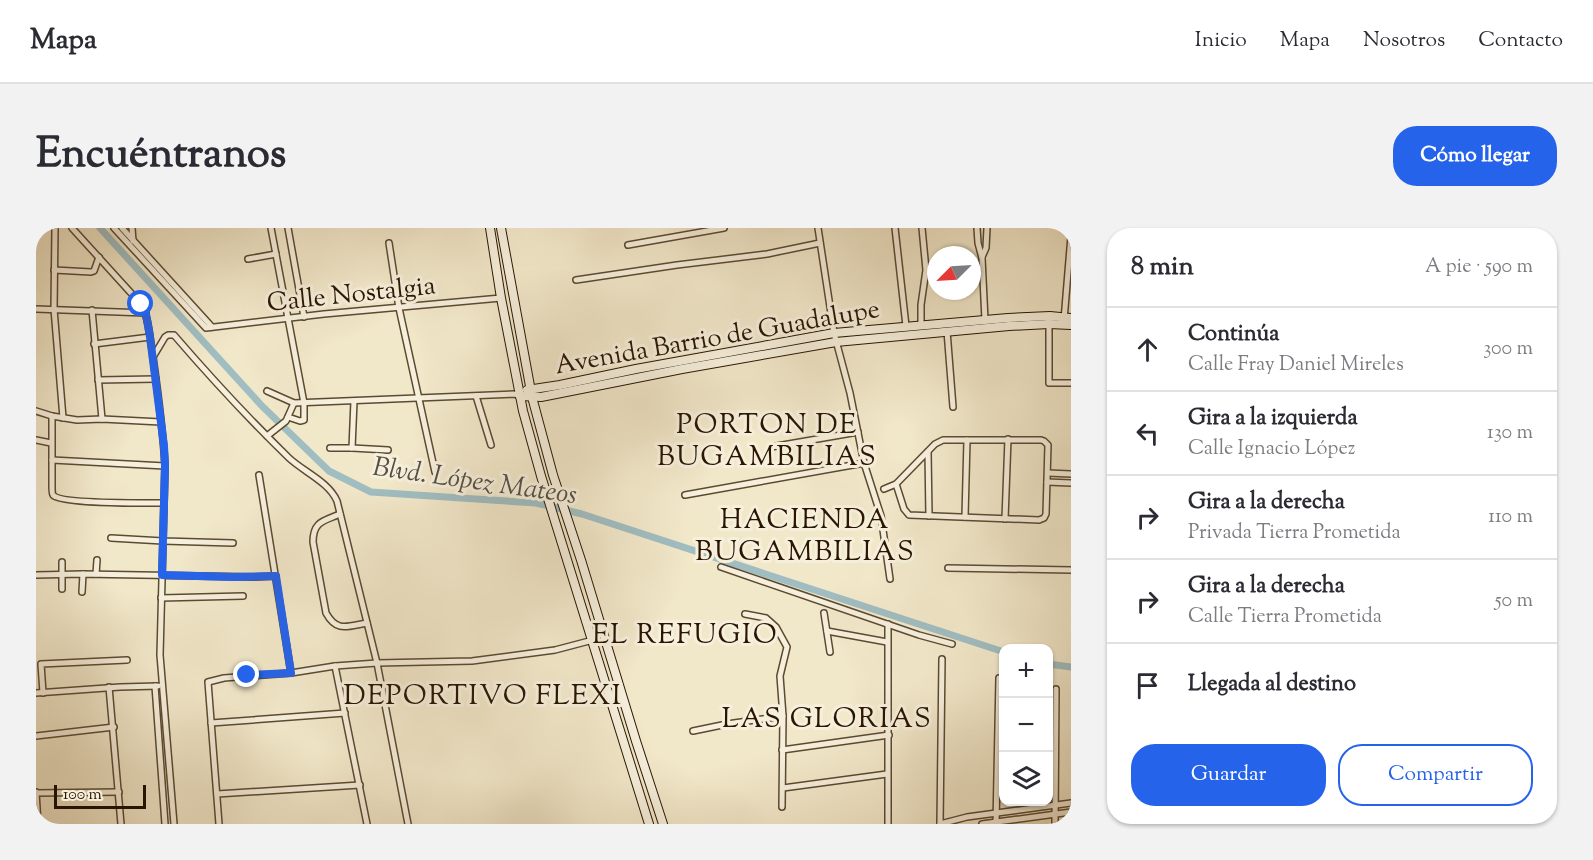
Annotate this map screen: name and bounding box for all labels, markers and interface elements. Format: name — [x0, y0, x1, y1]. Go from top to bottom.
text: Mapa — [30, 21, 97, 61]
text: Inicio — [1195, 26, 1247, 56]
text: Mapa — [1280, 26, 1330, 56]
text: Nosotros — [1363, 26, 1445, 56]
text: Contacto — [1478, 26, 1563, 56]
text: Encuéntranos — [36, 126, 286, 186]
button: Cómo llegar — [1393, 126, 1557, 186]
north arrow — [927, 246, 981, 300]
text: 8 min — [1131, 249, 1194, 286]
text: A pie · 590 m — [1425, 253, 1533, 282]
street label: Calle Nostalgia — [265, 268, 437, 323]
route start — [127, 290, 153, 316]
street label: Avenida Barrio de Guadalupe — [552, 292, 883, 385]
text: Continúa — [1188, 319, 1279, 351]
icon: ahead — [1131, 333, 1164, 366]
text: 300 m — [1483, 335, 1533, 364]
text: Calle Fray Daniel Mireles — [1188, 351, 1404, 380]
text: Gira a la izquierda — [1188, 403, 1358, 435]
district label: PORTON DE BUGAMBILIAS — [657, 406, 877, 478]
icon: left — [1131, 417, 1164, 450]
text: 130 m — [1487, 419, 1533, 448]
text: Calle Ignacio López — [1188, 435, 1355, 464]
water label: Blvd. López Mateos — [370, 449, 579, 516]
text: Gira a la derecha — [1188, 487, 1345, 519]
district label: HACIENDA BUGAMBILIAS — [695, 501, 915, 573]
icon: right — [1131, 501, 1164, 534]
text: 110 m — [1488, 503, 1533, 532]
text: Privada Tierra Prometida — [1188, 519, 1401, 548]
text: Gira a la derecha — [1188, 571, 1345, 603]
icon: right — [1131, 585, 1164, 618]
text: 50 m — [1495, 587, 1533, 616]
text: Calle Tierra Prometida — [1188, 603, 1382, 632]
district label: EL REFUGIO — [592, 616, 778, 656]
map controls — [999, 644, 1053, 806]
button: + — [999, 644, 1053, 698]
route end — [233, 661, 259, 687]
icon: arrive — [1131, 669, 1164, 702]
text: Llegada al destino — [1188, 669, 1356, 701]
district label: DEPORTIVO FLEXI — [343, 677, 623, 717]
button: − — [999, 698, 1053, 752]
district label: LAS GLORIAS — [722, 700, 932, 740]
button: Guardar — [1131, 744, 1326, 806]
button: Compartir — [1338, 744, 1533, 806]
button: layers — [999, 752, 1053, 806]
scale bar — [54, 782, 146, 810]
text: 100 m — [63, 784, 102, 807]

